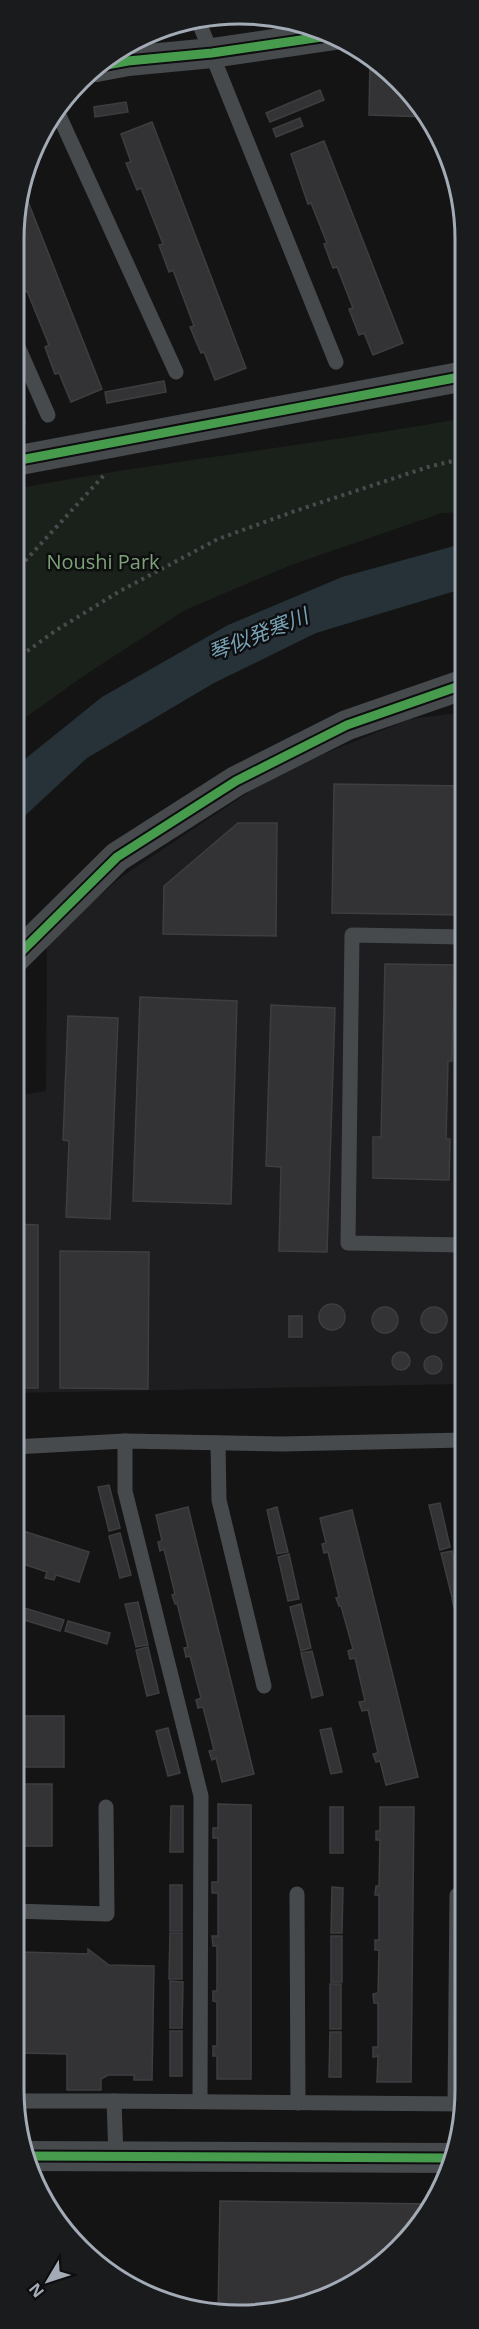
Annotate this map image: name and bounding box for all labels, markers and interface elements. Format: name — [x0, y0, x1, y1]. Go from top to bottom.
park label: Noushi Park — [46, 548, 160, 575]
water label: 琴似発寒川 — [204, 601, 314, 667]
north arrow — [18, 2251, 78, 2311]
text: N — [24, 2278, 49, 2302]

